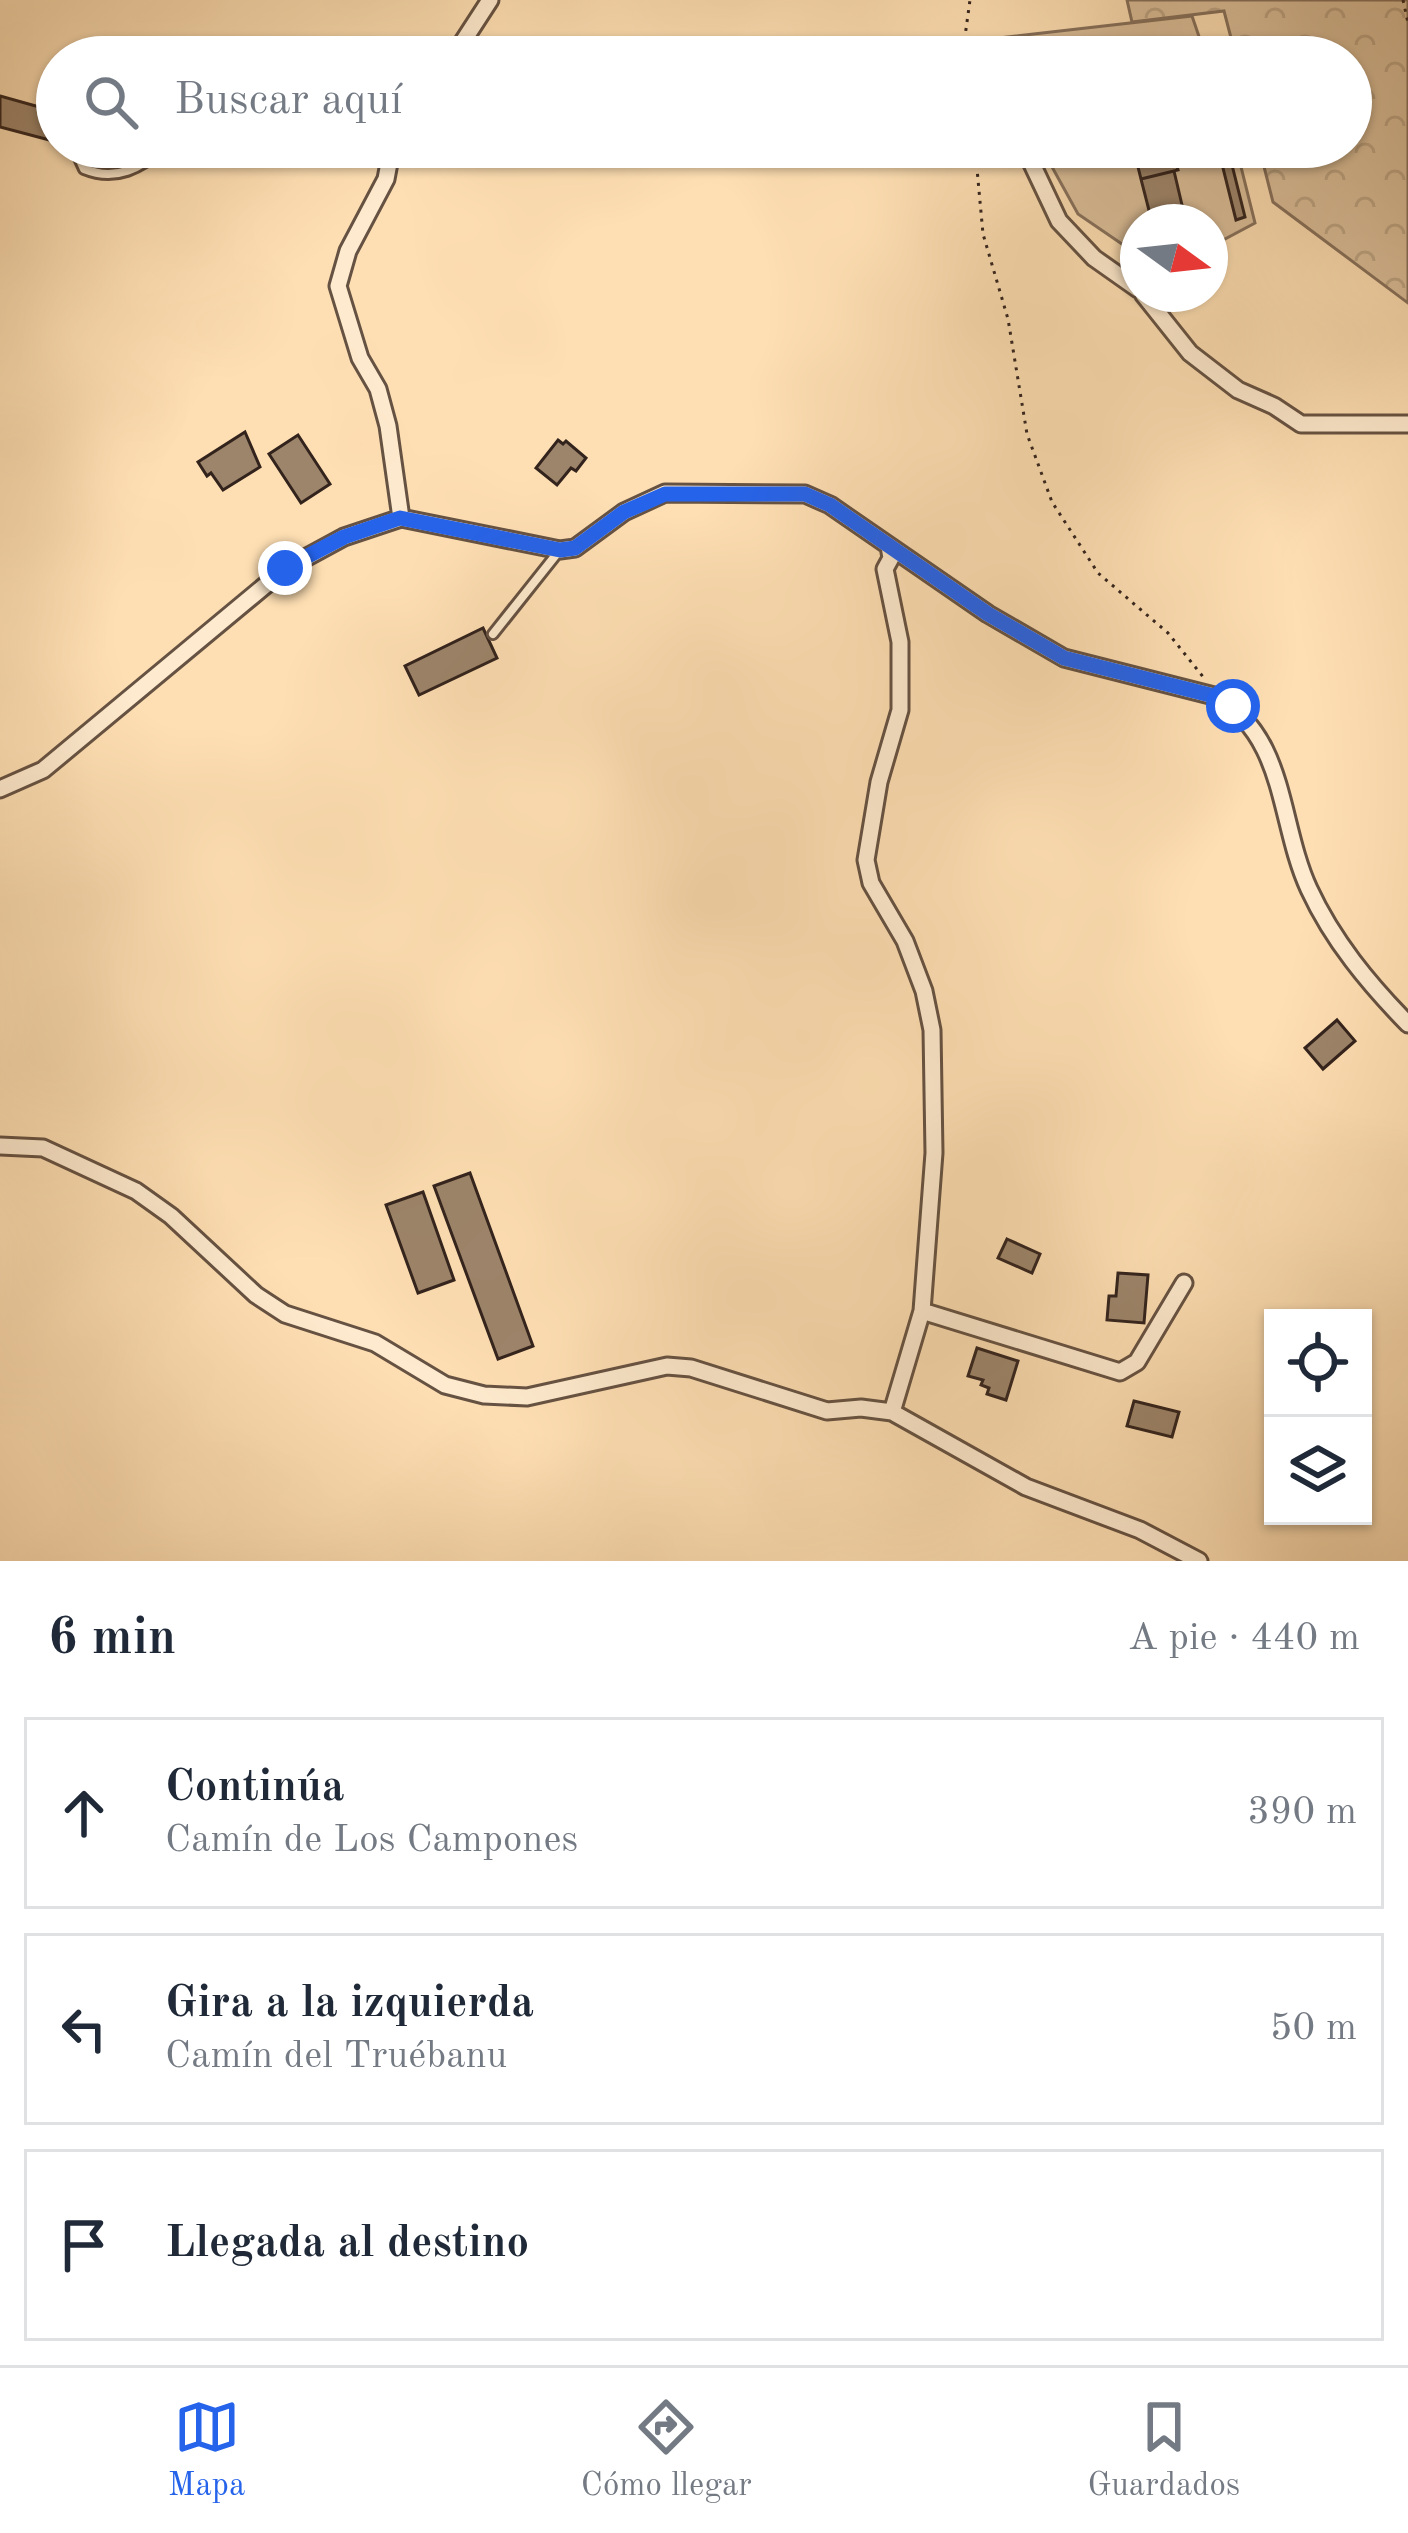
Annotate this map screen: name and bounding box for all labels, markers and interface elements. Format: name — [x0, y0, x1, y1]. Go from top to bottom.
search box — [36, 36, 1372, 168]
icon: search — [78, 69, 144, 135]
text: Buscar aquí — [174, 79, 403, 124]
north arrow — [1120, 204, 1228, 312]
route end — [258, 541, 312, 595]
route start — [1206, 679, 1260, 733]
map controls — [1264, 1309, 1372, 1525]
button: locate — [1264, 1309, 1372, 1417]
button: layers — [1264, 1417, 1372, 1525]
text: 6 min — [48, 1614, 176, 1665]
text: A pie · 440 m — [1128, 1619, 1360, 1658]
text: Continúa — [165, 1766, 345, 1811]
icon: ahead — [51, 1780, 117, 1846]
text: 390 m — [1247, 1793, 1357, 1832]
text: Camín de Los Campones — [165, 1821, 578, 1860]
text: Gira a la izquierda — [165, 1982, 534, 2027]
icon: left — [51, 1996, 117, 2062]
text: 50 m — [1270, 2009, 1357, 2048]
text: Camín del Truébanu — [165, 2037, 507, 2076]
icon: arrive — [51, 2212, 117, 2278]
text: Llegada al destino — [165, 2222, 529, 2267]
tab: Mapa — [168, 2394, 245, 2507]
tab: Cómo llegar — [581, 2394, 752, 2507]
tab: Guardados — [1087, 2394, 1240, 2507]

